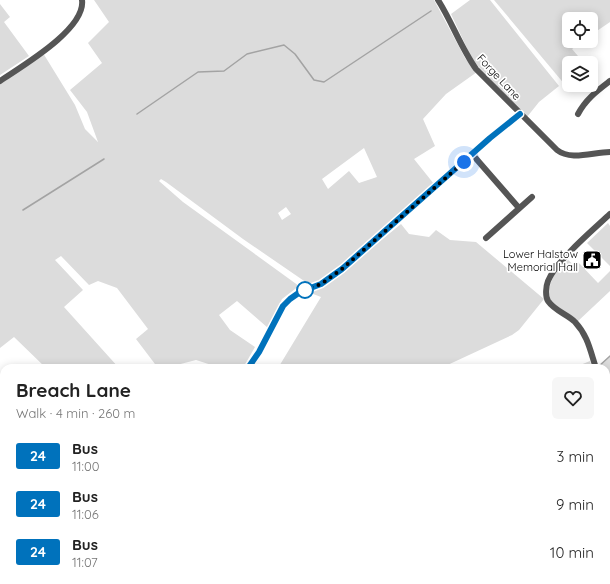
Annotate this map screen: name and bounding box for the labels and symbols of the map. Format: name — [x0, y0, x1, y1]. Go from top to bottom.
street label: Forge Lane — [474, 51, 524, 103]
your location — [454, 152, 474, 172]
place label: Lower Halstow Memorial Hall — [503, 247, 578, 274]
public building icon: Lower Halstow Memorial Hall — [581, 249, 603, 271]
unlabelled marker — [296, 281, 314, 299]

